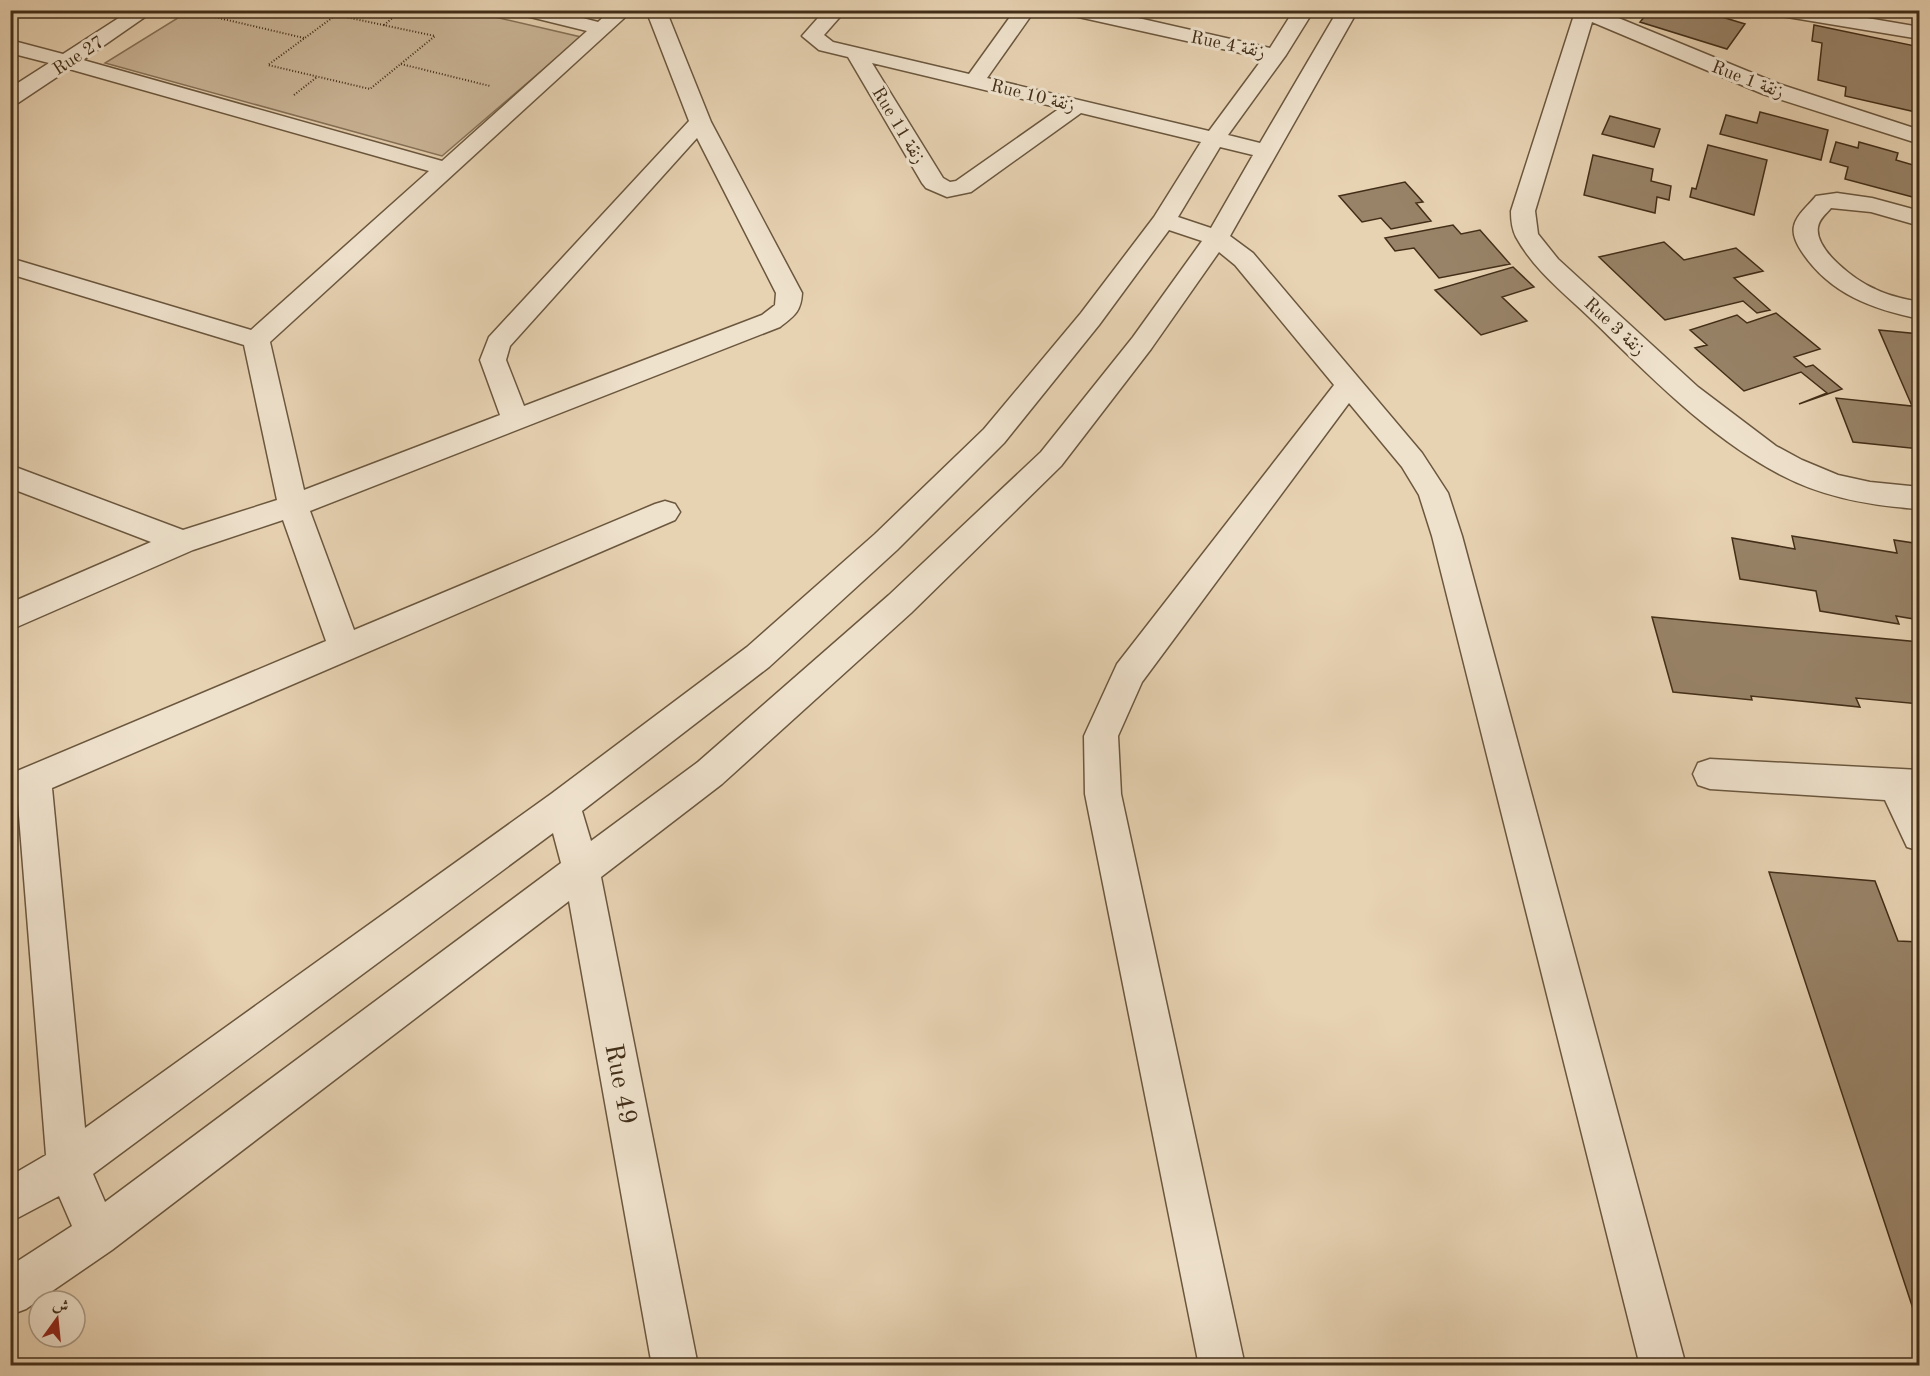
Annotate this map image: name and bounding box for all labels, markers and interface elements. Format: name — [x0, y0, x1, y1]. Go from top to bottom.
street label: Rue 4 زنقة — [1189, 28, 1267, 63]
street label: Rue 27 — [50, 33, 107, 79]
street label: Rue 1 زنقة — [1709, 58, 1786, 103]
street label: Rue 10 زنقة — [989, 77, 1077, 116]
street label: Rue 11 زنقة — [867, 84, 928, 168]
street label: Rue 3 زنقة — [1580, 294, 1648, 360]
street label: Rue 49 — [599, 1042, 641, 1127]
north arrow — [27, 1289, 87, 1349]
text: ش — [51, 1297, 70, 1316]

